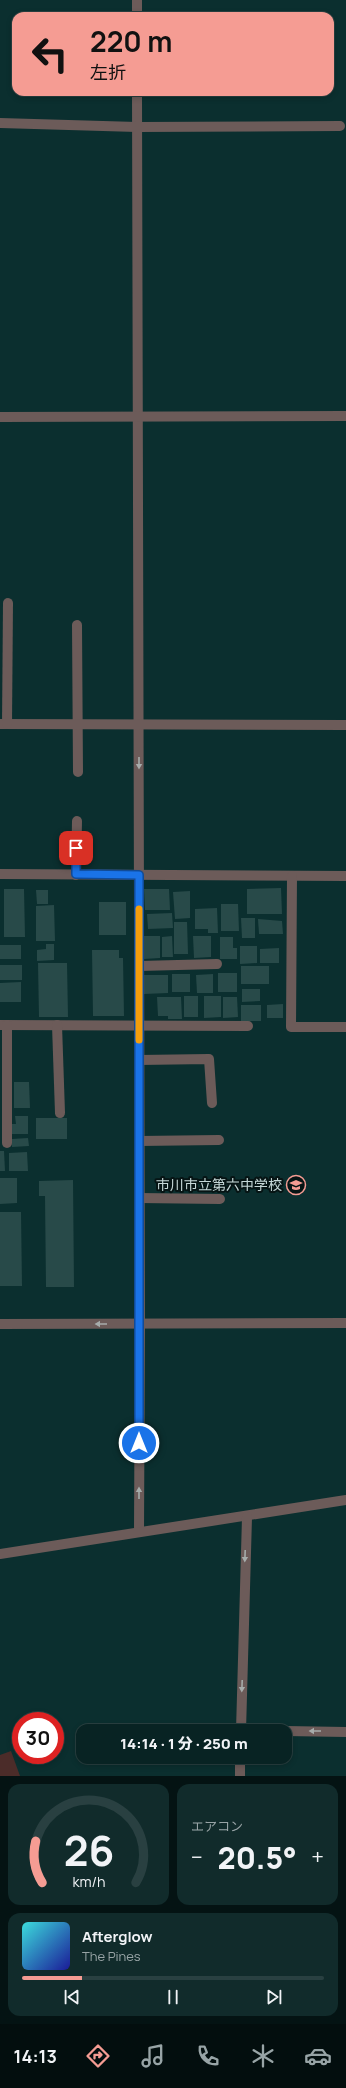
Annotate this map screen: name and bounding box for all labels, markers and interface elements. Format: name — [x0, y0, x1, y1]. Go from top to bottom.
text: 220 m — [90, 22, 173, 60]
icon: left — [24, 28, 76, 80]
text: 左折 — [90, 60, 126, 84]
one-way arrow — [136, 757, 142, 770]
pin — [59, 831, 93, 865]
icon: arrive — [65, 837, 87, 859]
school or university icon: 市川市立第六中学校 — [285, 1174, 307, 1196]
place label: 市川市立第六中学校 — [156, 1175, 282, 1194]
one-way arrow — [94, 1321, 107, 1327]
position arrow — [118, 1422, 160, 1464]
one-way arrow — [136, 1486, 142, 1499]
one-way arrow — [242, 1550, 249, 1562]
one-way arrow — [239, 1680, 245, 1693]
speed limit sign: 30 — [12, 1712, 64, 1764]
one-way arrow — [309, 1728, 322, 1734]
text: 14:14 · 1 分 · 250 m — [120, 1733, 248, 1754]
text: エアコン — [191, 1817, 243, 1835]
text: 26 — [63, 1821, 114, 1877]
text: 20.5° — [218, 1837, 297, 1878]
text: − — [191, 1842, 203, 1872]
text: + — [311, 1842, 324, 1872]
text: km/h — [72, 1871, 105, 1890]
text: Afterglow — [82, 1926, 153, 1947]
text: The Pines — [82, 1947, 141, 1965]
icon: previous — [61, 1986, 83, 2008]
icon: pause — [162, 1986, 184, 2008]
icon: next — [263, 1986, 285, 2008]
icon: directions — [84, 2042, 112, 2070]
icon: music — [139, 2042, 167, 2070]
icon: phone — [194, 2042, 222, 2070]
icon: climate — [249, 2042, 277, 2070]
icon: car — [304, 2042, 332, 2070]
text: 14:13 — [14, 2044, 57, 2068]

